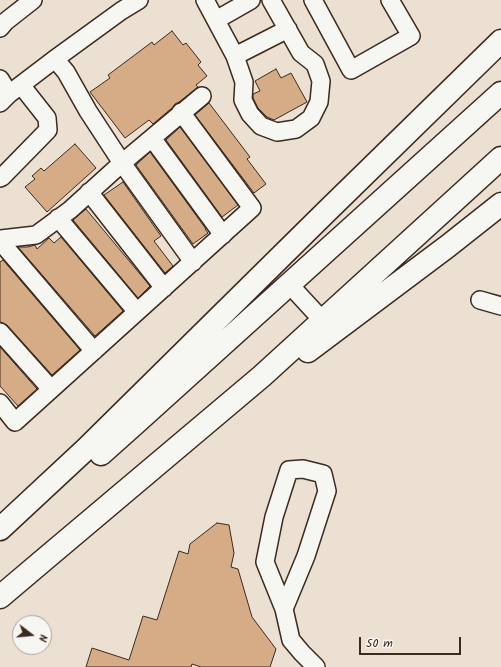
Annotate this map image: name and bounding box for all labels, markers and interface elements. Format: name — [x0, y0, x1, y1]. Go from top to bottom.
north arrow — [12, 615, 52, 655]
scale bar — [361, 629, 463, 655]
text: N — [33, 632, 52, 644]
text: 50 m — [366, 634, 393, 653]

